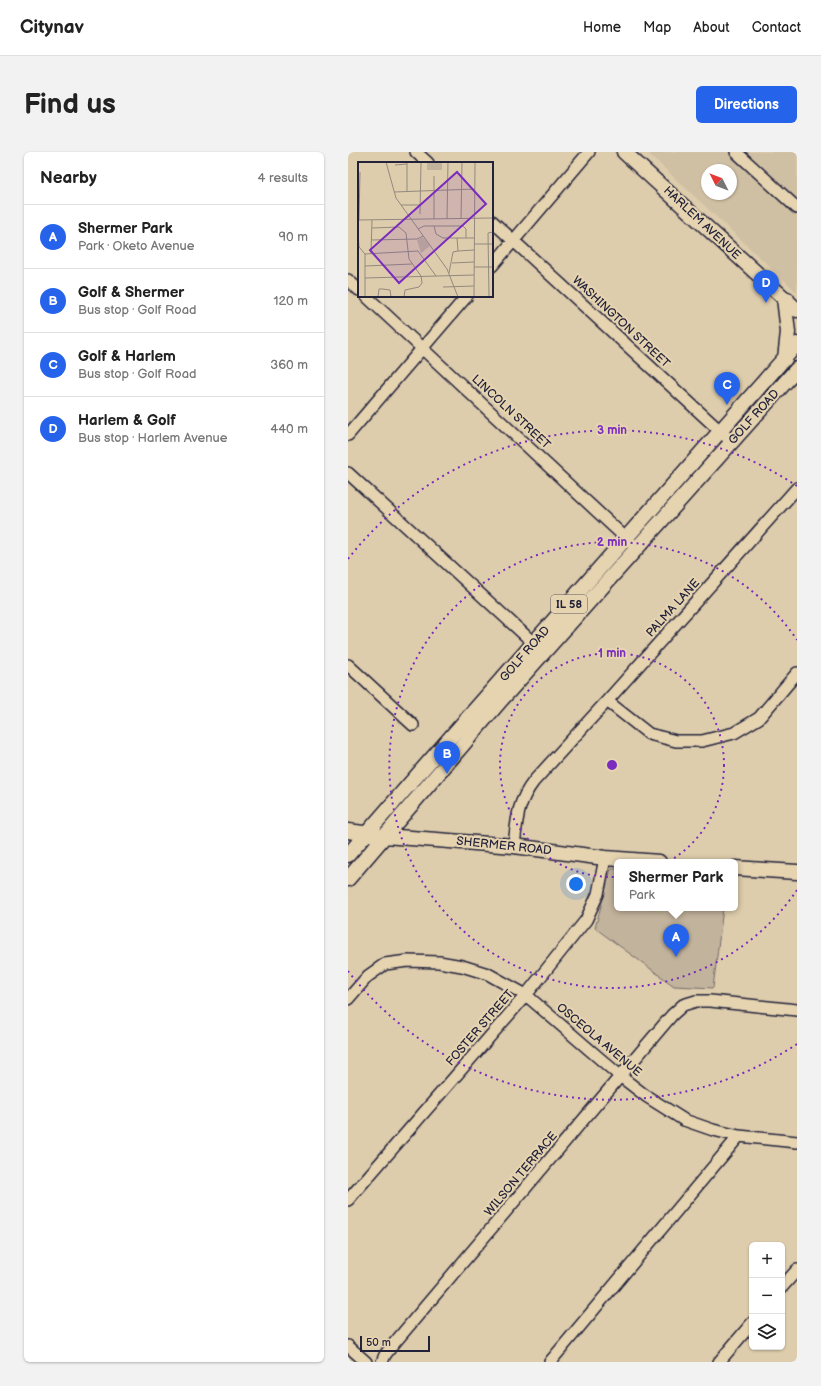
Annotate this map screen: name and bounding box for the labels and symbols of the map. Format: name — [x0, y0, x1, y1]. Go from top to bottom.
inset map — [358, 162, 493, 297]
north arrow — [701, 164, 737, 200]
street label: HARLEM AVENUE — [660, 183, 744, 263]
pin: D — [753, 270, 779, 303]
street label: WASHINGTON STREET — [569, 273, 674, 372]
street label: LINCOLN STREET — [469, 372, 554, 453]
pin: C — [714, 372, 740, 405]
street label: GOLF ROAD — [725, 386, 783, 448]
text: 3 min — [597, 423, 627, 438]
text: 2 min — [597, 535, 627, 550]
street label: PALMA LANE — [643, 576, 703, 640]
road number: IL 58 — [551, 595, 587, 613]
street label: GOLF ROAD — [497, 623, 553, 685]
text: 1 min — [598, 646, 626, 661]
pin: B — [434, 741, 460, 774]
centre of rings — [605, 758, 619, 772]
street label: SHERMER ROAD — [456, 834, 553, 858]
your location — [566, 874, 586, 894]
pin: A — [663, 924, 689, 957]
street label: FOSTER STREET — [443, 986, 518, 1069]
street label: OSCEOLA AVENUE — [553, 1000, 645, 1080]
street label: WILSON TERRACE — [481, 1129, 561, 1219]
scale bar — [360, 1334, 430, 1353]

